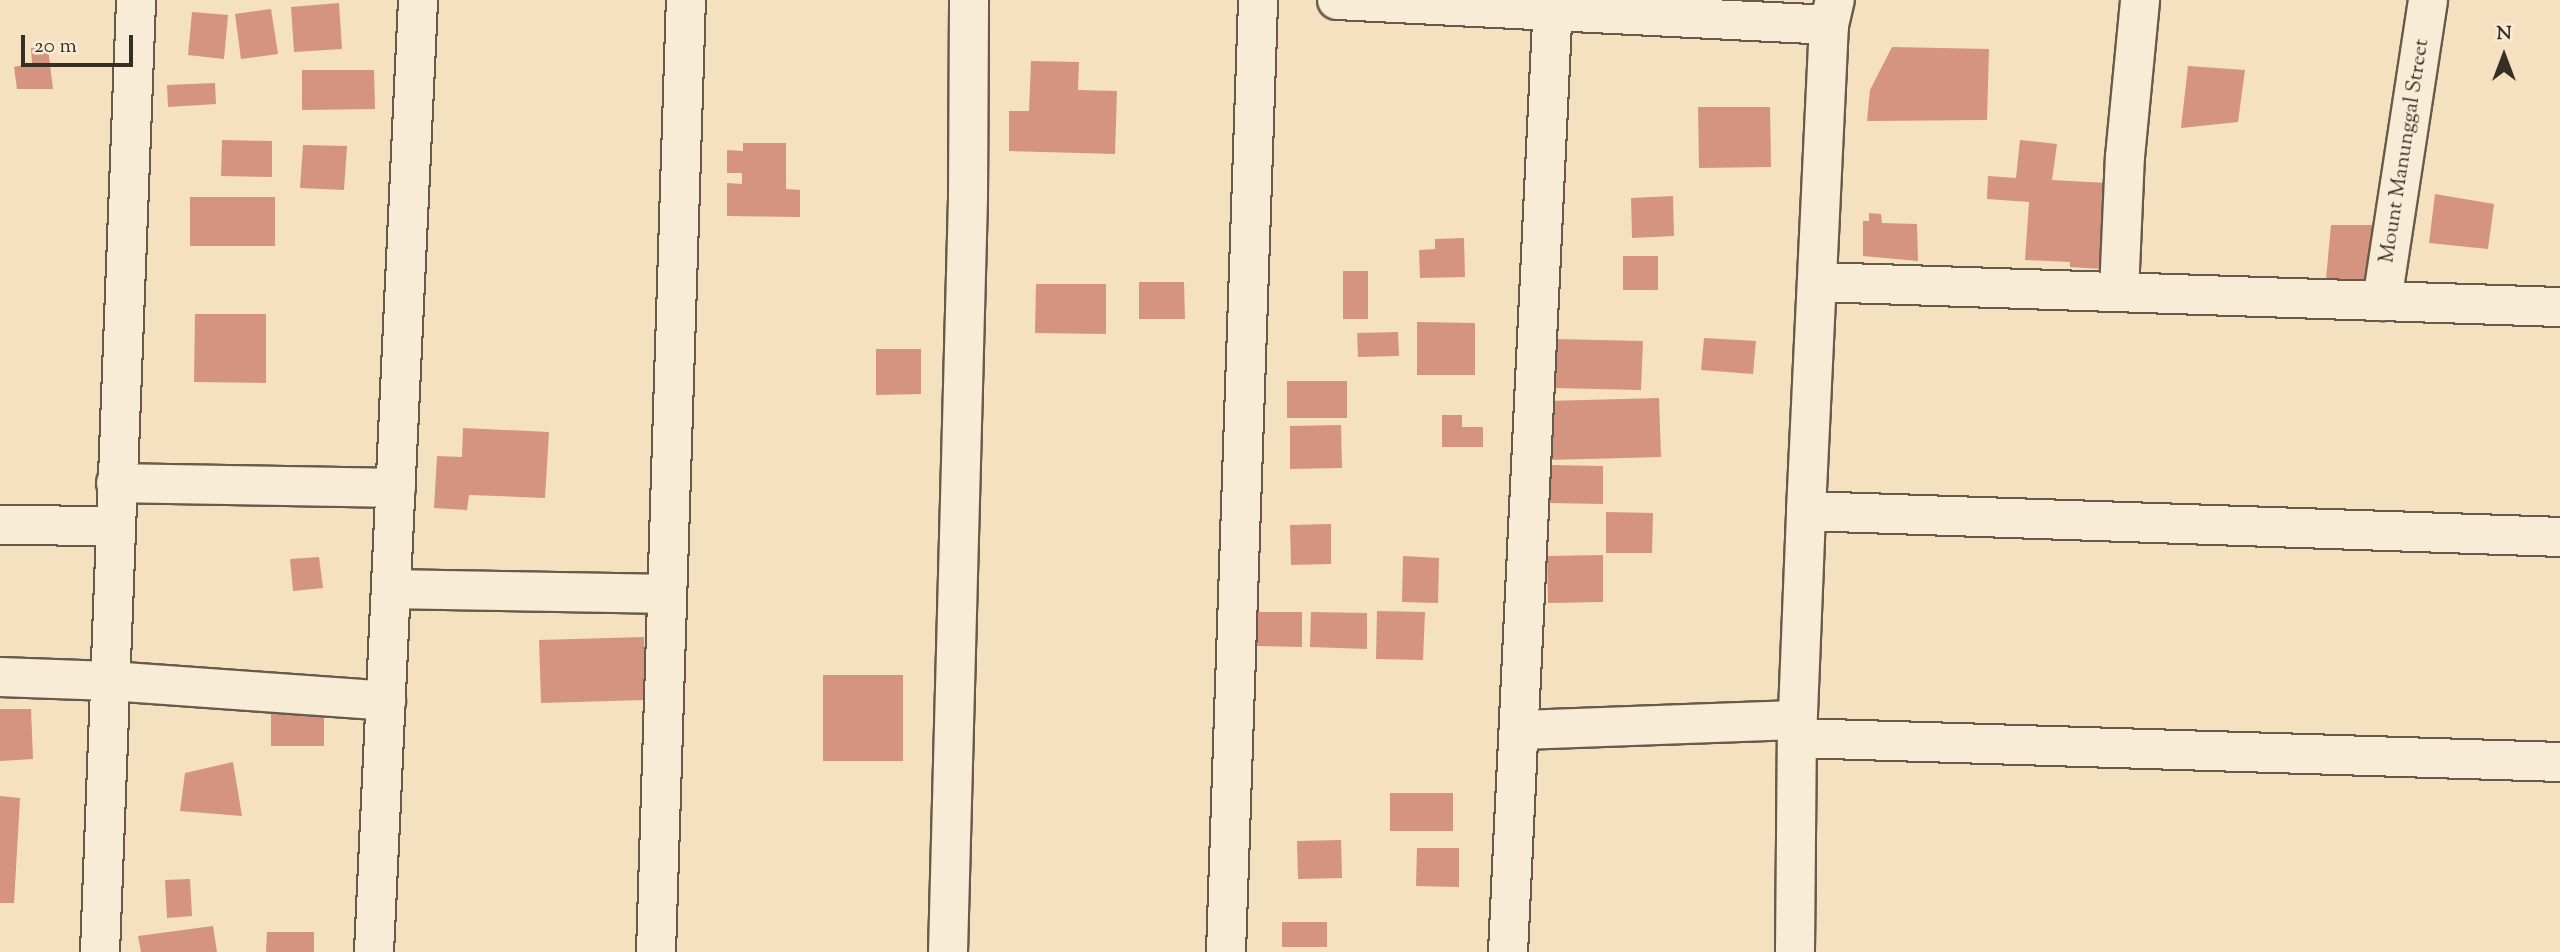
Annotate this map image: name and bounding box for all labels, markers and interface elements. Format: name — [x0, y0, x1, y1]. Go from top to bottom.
scale bar — [24, 21, 136, 65]
north arrow — [2469, 21, 2539, 91]
text: N — [2496, 21, 2512, 48]
text: 20 m — [34, 32, 77, 62]
street label: Mount Manunggal Street — [2375, 37, 2435, 265]

